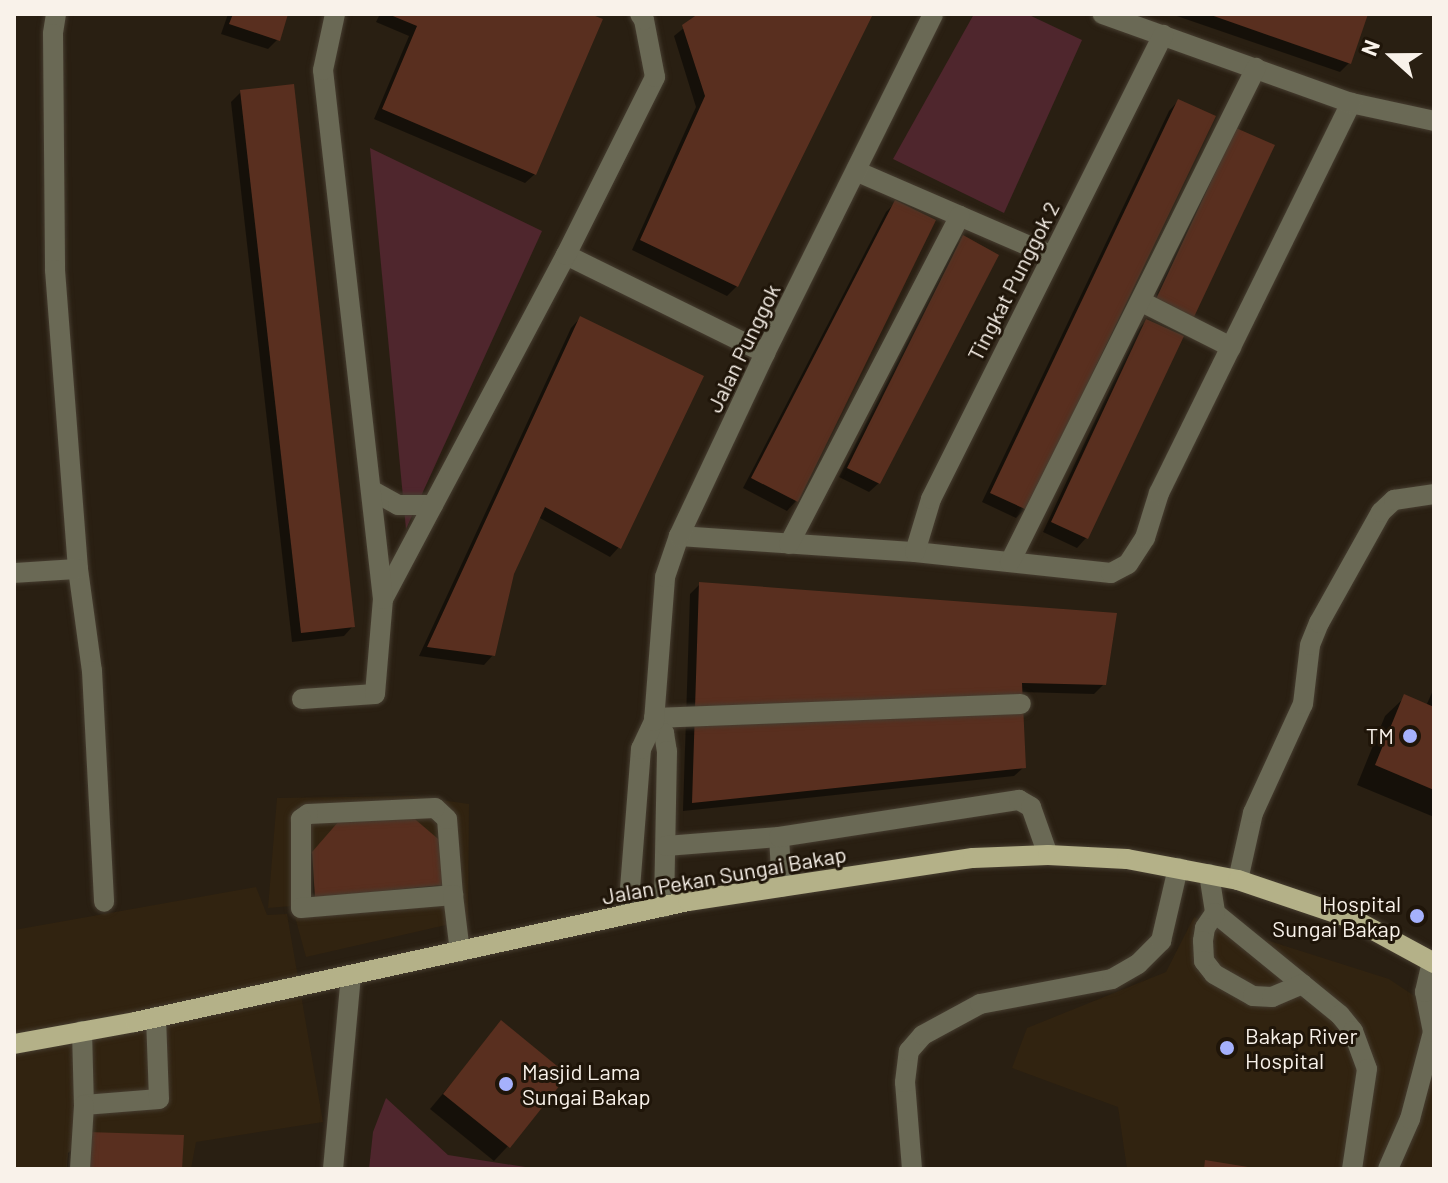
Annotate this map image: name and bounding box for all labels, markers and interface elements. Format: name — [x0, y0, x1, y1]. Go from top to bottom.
north arrow — [1352, 16, 1432, 96]
text: N — [1355, 36, 1384, 59]
street label: Tingkat Punggok 2 — [961, 197, 1065, 365]
street label: Jalan Punggok — [701, 279, 785, 417]
place label: TM — [1366, 723, 1394, 749]
marker: TM — [1401, 727, 1419, 745]
street label: Jalan Pekan Sungai Bakap — [600, 840, 848, 910]
place label: Hospital Sungai Bakap — [1272, 890, 1401, 942]
marker: Hospital Sungai Bakap — [1408, 907, 1426, 925]
place label: Bakap River Hospital — [1245, 1022, 1357, 1074]
marker: Bakap River Hospital — [1216, 1037, 1238, 1059]
place label: Masjid Lama Sungai Bakap — [522, 1058, 651, 1110]
marker: Masjid Lama Sungai Bakap — [497, 1075, 515, 1093]

